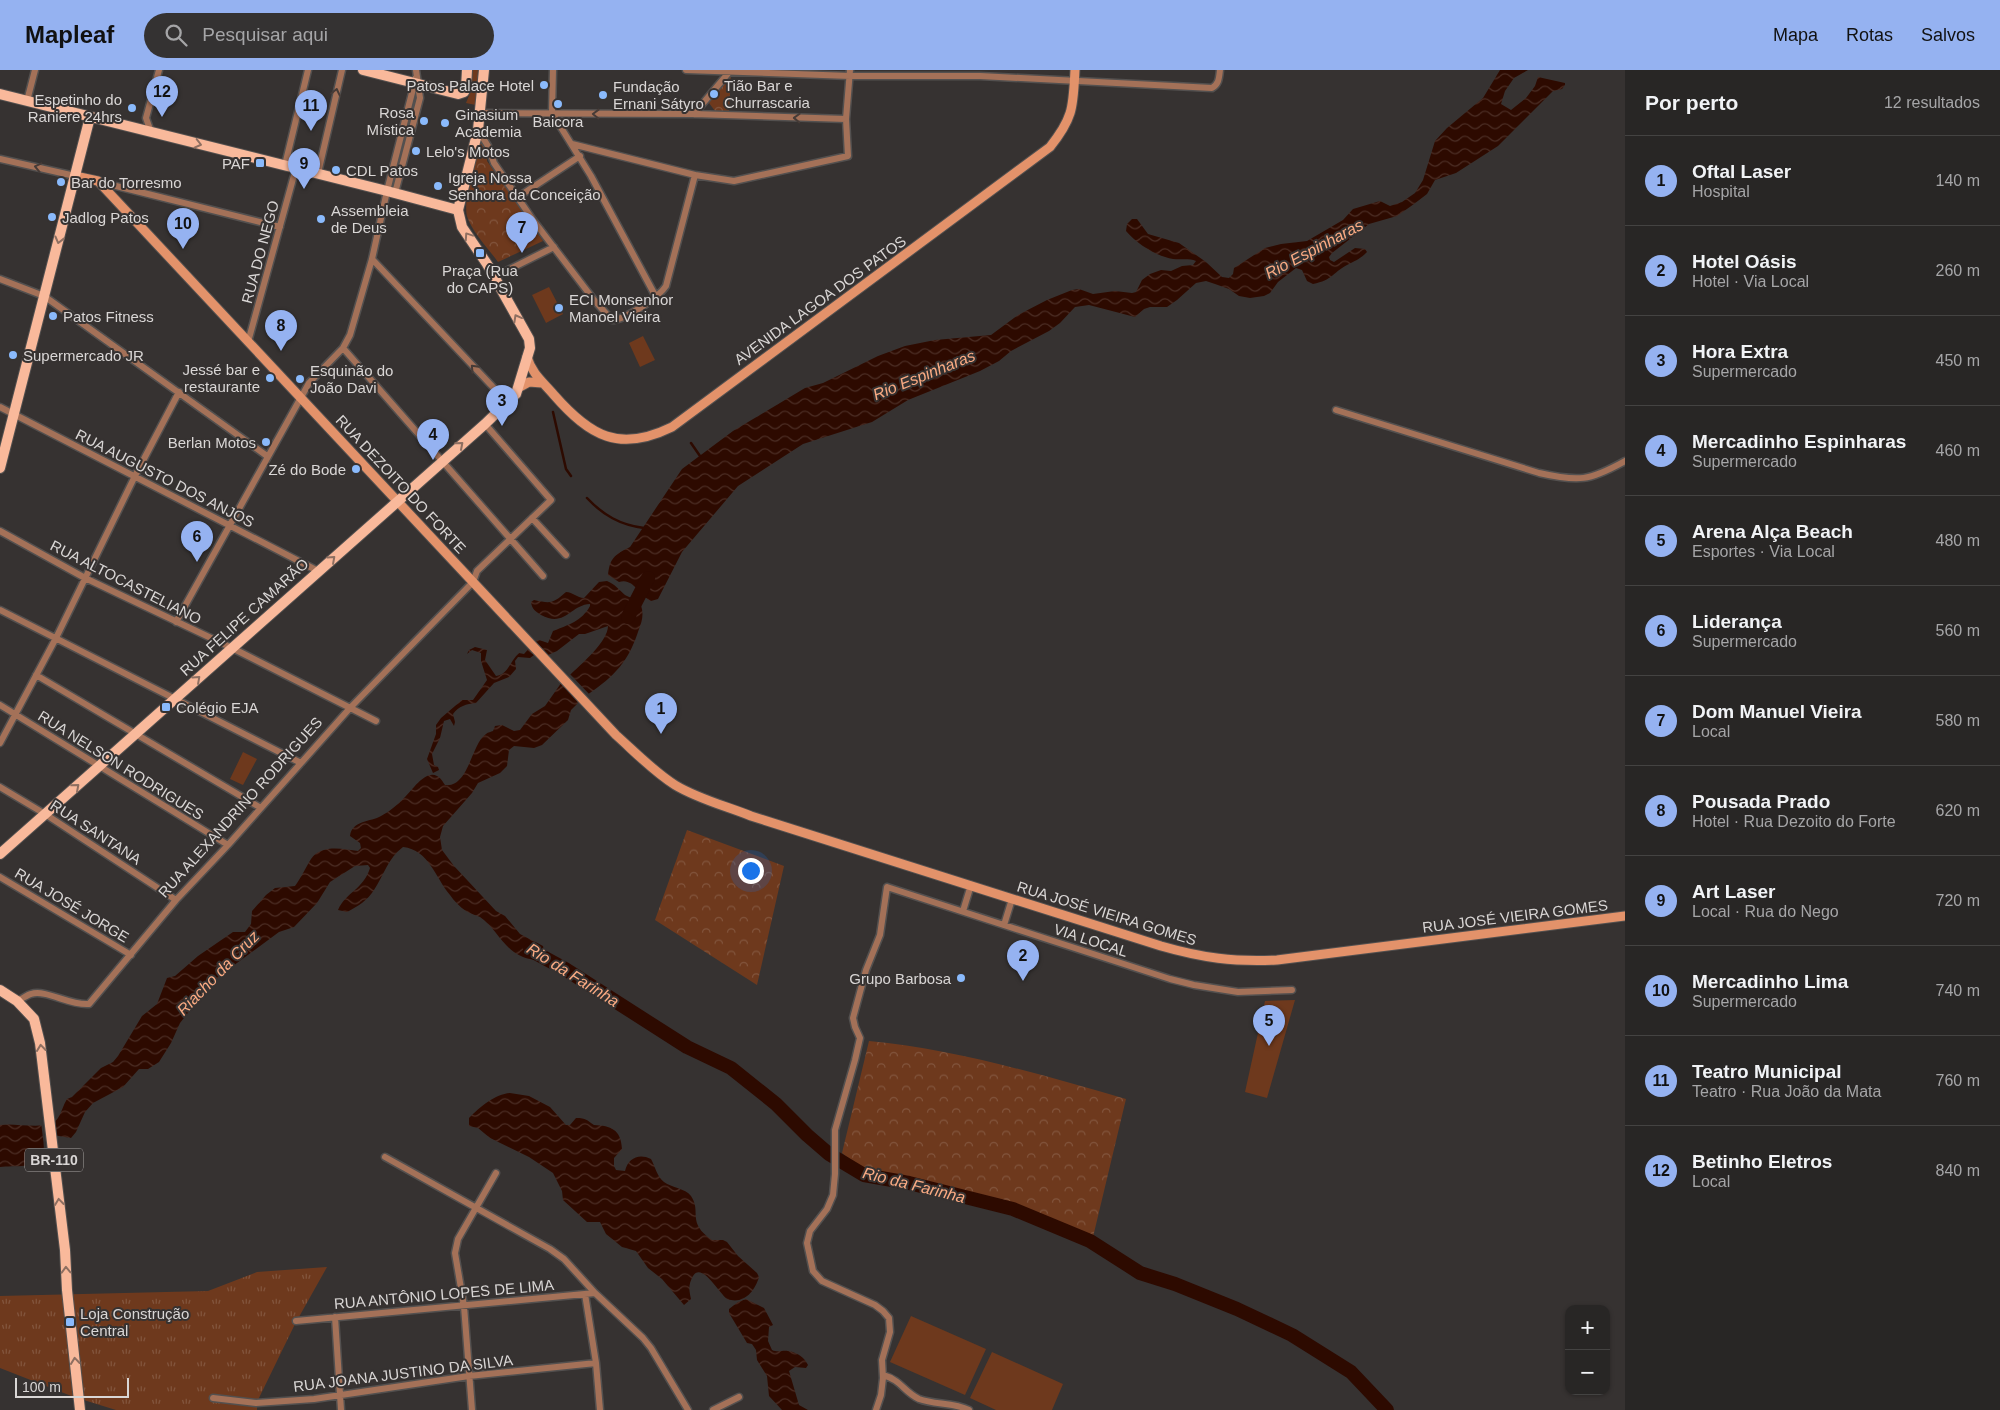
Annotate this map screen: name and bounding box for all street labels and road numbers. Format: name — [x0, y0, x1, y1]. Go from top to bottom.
street label: RUA DO NEGO — [238, 199, 282, 305]
street label: AVENIDA LAGOA DOS PATOS — [731, 232, 909, 368]
street label: RUA DEZOITO DO FORTE — [332, 411, 470, 557]
street label: RUA AUGUSTO DOS ANJOS — [73, 425, 257, 531]
street label: RUA ALTOCASTELIANO — [48, 537, 204, 627]
street label: RUA FELIPE CAMARÃO — [176, 555, 312, 679]
street label: RUA NELSON RODRIGUES — [35, 707, 207, 823]
street label: RUA ALEXANDRINO RODRIGUES — [154, 713, 326, 901]
street label: RUA SANTANA — [47, 796, 145, 868]
street label: RUA JOSÉ JORGE — [12, 864, 132, 946]
street label: RUA JOSÉ VIEIRA GOMES — [1015, 878, 1199, 948]
street label: RUA JOSÉ VIEIRA GOMES — [1421, 896, 1609, 936]
street label: VIA LOCAL — [1052, 920, 1130, 960]
road number: BR-110 — [25, 1148, 83, 1172]
street label: RUA ANTÔNIO LOPES DE LIMA — [333, 1276, 555, 1312]
street label: RUA JOANA JUSTINO DA SILVA — [292, 1351, 514, 1395]

